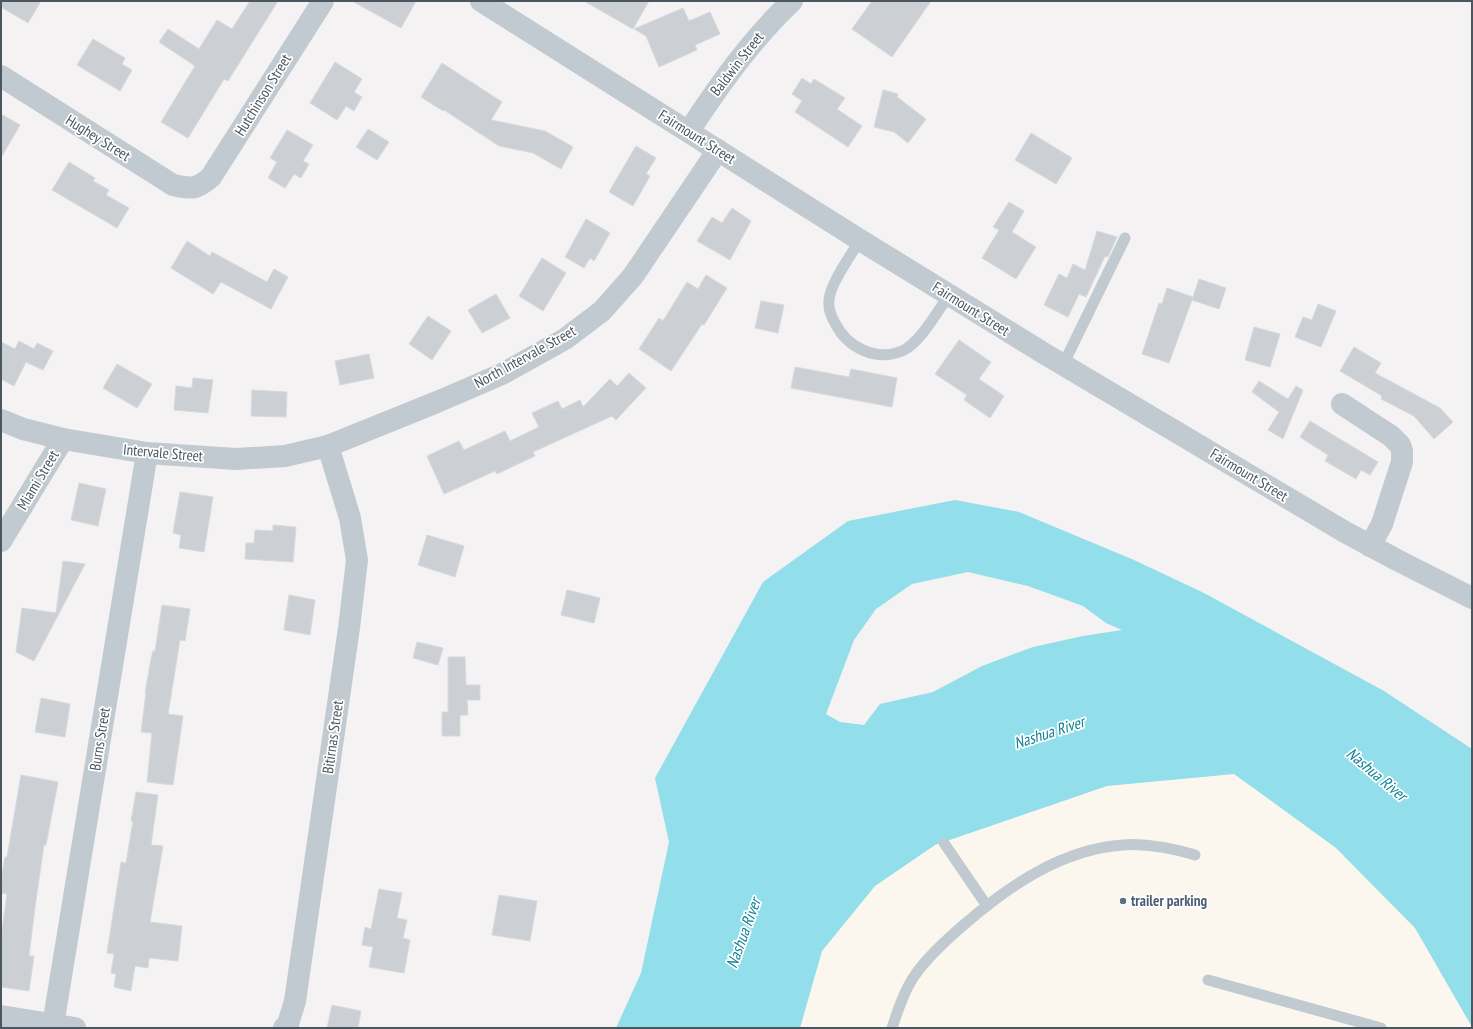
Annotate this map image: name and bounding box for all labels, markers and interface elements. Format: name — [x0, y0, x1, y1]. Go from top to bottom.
street label: Baldwin Street — [706, 28, 767, 99]
street label: Hutchinson Street — [230, 50, 295, 139]
street label: Fairmount Street — [655, 105, 739, 168]
street label: Hughey Street — [62, 110, 134, 165]
street label: Fairmount Street — [929, 277, 1013, 340]
street label: North Intervale Street — [471, 321, 579, 392]
street label: Intervale Street — [122, 440, 204, 465]
street label: Fairmount Street — [1207, 444, 1292, 505]
street label: Miami Street — [12, 447, 63, 513]
street label: Bitirnas Street — [318, 699, 347, 775]
street label: Burns Street — [85, 706, 114, 772]
water label: Nashua River — [1011, 710, 1089, 753]
water label: Nashua River — [1343, 743, 1413, 807]
place label: trailer parking — [1131, 891, 1207, 910]
water label: Nashua River — [721, 893, 766, 971]
marker: trailer parking — [1118, 896, 1128, 906]

